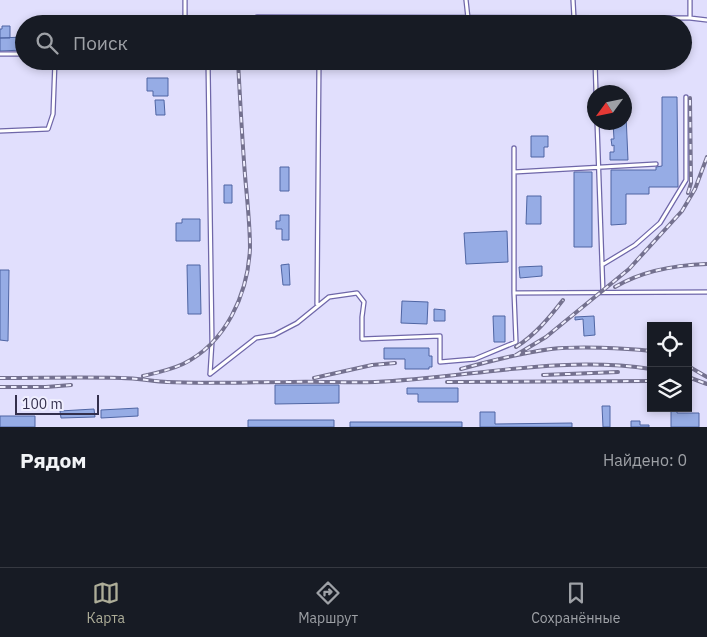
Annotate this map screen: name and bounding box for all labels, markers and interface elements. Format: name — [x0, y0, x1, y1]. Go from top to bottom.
search box — [15, 15, 692, 70]
icon: search — [33, 29, 61, 57]
text: Поиск — [73, 31, 128, 55]
north arrow — [587, 85, 632, 130]
map controls — [647, 322, 692, 412]
button: locate — [647, 322, 692, 367]
button: layers — [647, 367, 692, 412]
scale bar — [15, 392, 99, 415]
text: 100 m — [22, 395, 63, 413]
text: Рядом — [20, 446, 87, 474]
text: Найдено: 0 — [603, 450, 687, 470]
tab: Карта — [87, 579, 125, 627]
tab: Маршрут — [298, 579, 358, 627]
tab: Сохранённые — [531, 579, 620, 627]

